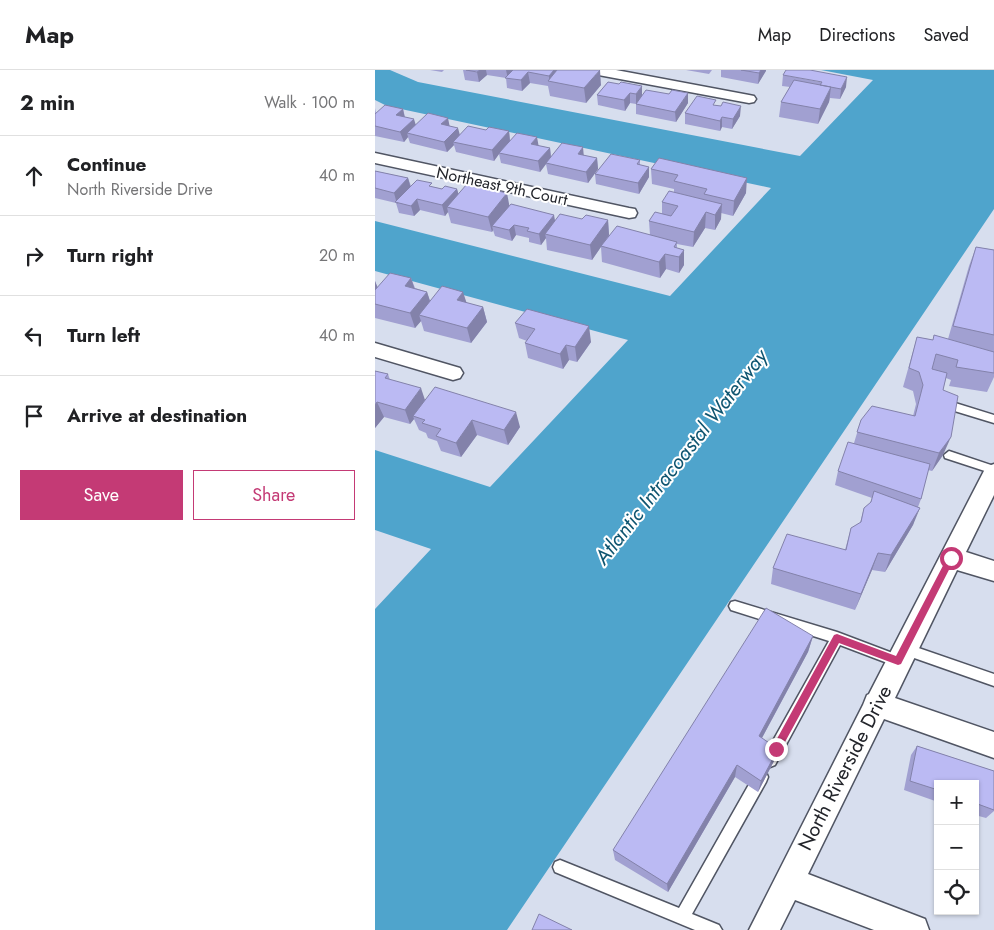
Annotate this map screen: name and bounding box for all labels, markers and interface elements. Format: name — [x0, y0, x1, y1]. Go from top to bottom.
text: Map — [25, 17, 74, 52]
text: Map — [758, 22, 791, 48]
text: Directions — [819, 22, 895, 48]
text: Saved — [923, 22, 969, 48]
text: 2 min — [20, 88, 75, 118]
text: Walk · 100 m — [264, 91, 355, 114]
text: Continue — [67, 151, 146, 178]
street label: Northeast 9th Court — [434, 161, 570, 211]
icon: ahead — [20, 162, 48, 190]
text: 40 m — [319, 164, 355, 187]
text: North Riverside Drive — [67, 178, 213, 201]
icon: right — [20, 242, 48, 270]
text: Turn right — [67, 242, 153, 269]
text: 20 m — [319, 244, 355, 267]
icon: left — [20, 322, 48, 350]
text: Turn left — [67, 322, 140, 349]
text: 40 m — [319, 324, 355, 347]
water label: Atlantic Intracoastal Waterway — [587, 341, 776, 572]
icon: arrive — [20, 402, 48, 430]
text: Arrive at destination — [67, 402, 247, 429]
button: Save — [20, 470, 183, 520]
button: Share — [193, 470, 355, 520]
route start — [940, 547, 963, 570]
street label: North Riverside Drive — [791, 680, 899, 856]
route end — [765, 738, 788, 761]
map controls — [934, 780, 979, 915]
button: + — [934, 780, 979, 825]
button: − — [934, 825, 979, 870]
button: locate — [934, 870, 979, 915]

